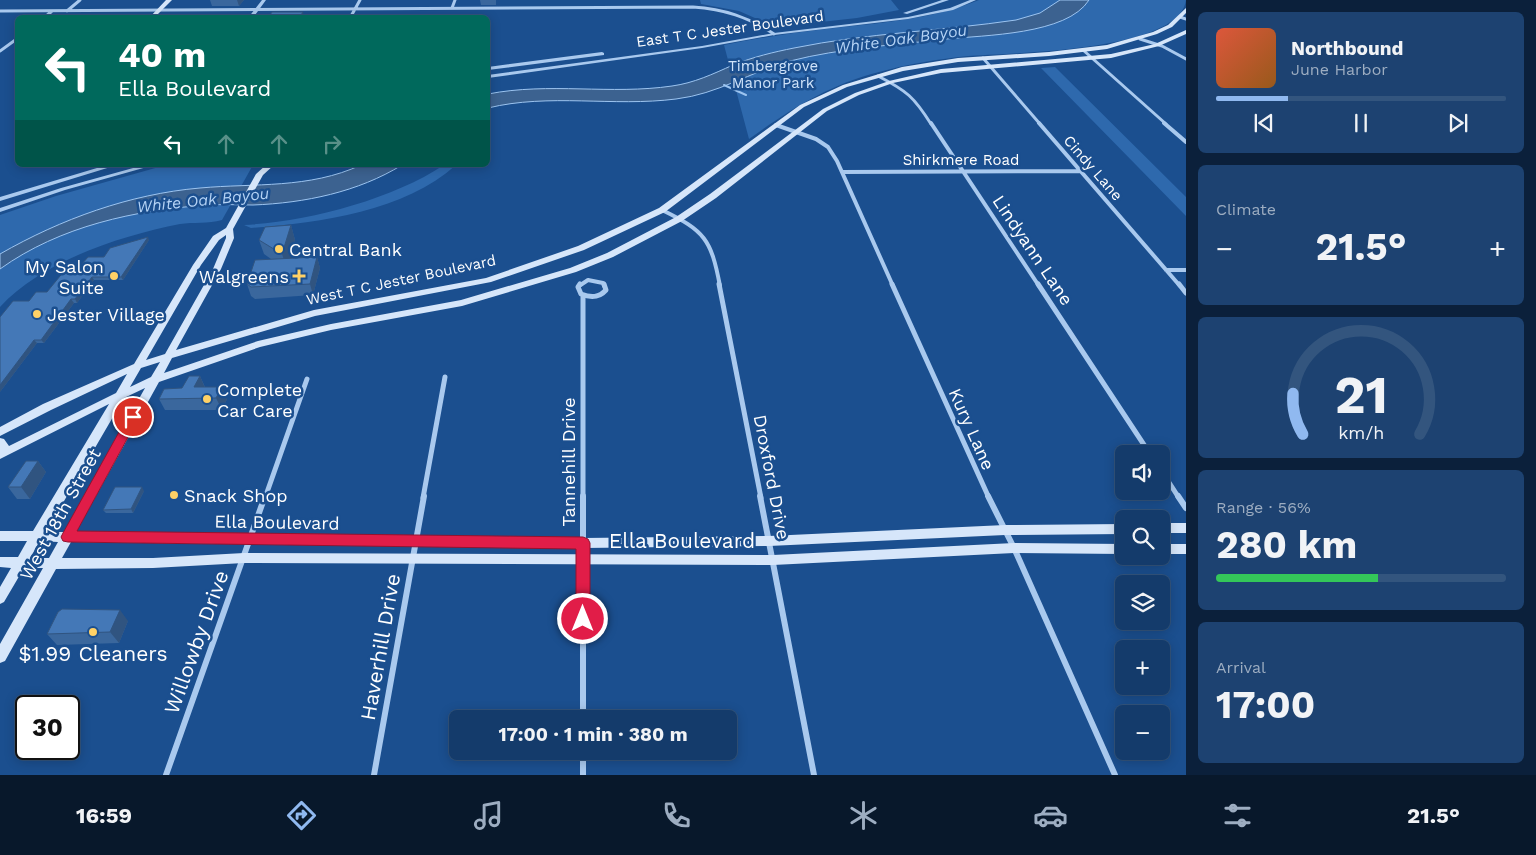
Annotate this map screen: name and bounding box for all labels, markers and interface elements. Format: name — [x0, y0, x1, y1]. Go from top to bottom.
street label: East T C Jester Boulevard — [635, 7, 825, 51]
water label: White Oak Bayou — [834, 20, 968, 58]
text: 40 m — [118, 34, 206, 76]
icon: left — [35, 35, 100, 100]
text: Northbound — [1291, 37, 1403, 60]
park label: Timbergrove Manor Park — [728, 57, 818, 92]
text: June Harbor — [1291, 60, 1388, 79]
text: Ella Boulevard — [118, 76, 271, 101]
icon: previous — [1250, 109, 1278, 137]
icon: pause — [1347, 109, 1375, 137]
icon: next — [1444, 109, 1472, 137]
icon: left — [159, 130, 187, 158]
icon: ahead — [212, 130, 240, 158]
icon: ahead — [265, 130, 293, 158]
icon: right — [318, 130, 346, 158]
street label: Cindy Lane — [1060, 132, 1126, 204]
street label: Shirkmere Road — [903, 151, 1019, 169]
water label: White Oak Bayou — [136, 184, 270, 216]
street label: Lindyann Lane — [988, 191, 1078, 309]
text: Climate — [1216, 200, 1276, 219]
text: 21.5° — [1315, 225, 1407, 269]
text: − — [1216, 232, 1233, 265]
text: + — [1489, 232, 1506, 265]
place label: Central Bank — [289, 239, 402, 260]
marker: Central Bank — [273, 243, 285, 255]
street label: West T C Jester Boulevard — [304, 251, 498, 309]
place label: My Salon Suite — [25, 256, 104, 298]
place label: Walgreens — [199, 266, 289, 287]
marker: My Salon Suite — [108, 270, 120, 282]
marker: Walgreens — [293, 270, 305, 282]
place label: Jester Village — [47, 304, 165, 325]
marker: Jester Village — [31, 308, 43, 320]
text: 21 — [1334, 365, 1388, 426]
place label: Complete Car Care — [217, 379, 302, 421]
street label: Kury Lane — [945, 385, 999, 473]
marker: Complete Car Care — [201, 393, 213, 405]
pin — [112, 396, 154, 438]
street label: Tannehill Drive — [558, 397, 579, 527]
icon: arrive — [119, 403, 147, 431]
street label: Droxford Drive — [750, 413, 794, 541]
text: km/h — [1338, 422, 1384, 443]
street label: West 18th Street — [15, 444, 105, 583]
map controls — [1115, 445, 1170, 760]
button: sound — [1115, 445, 1170, 500]
place label: Snack Shop — [184, 485, 288, 506]
marker: Snack Shop — [168, 489, 180, 501]
text: Range · 56% — [1216, 498, 1311, 517]
street label: Ella Boulevard — [214, 510, 340, 534]
button: search — [1115, 510, 1170, 565]
text: 280 km — [1216, 523, 1357, 567]
street label: Ella Boulevard — [609, 528, 755, 553]
street label: Willowby Drive — [158, 567, 234, 717]
street label: Haverhill Drive — [355, 572, 405, 722]
button: layers — [1115, 575, 1170, 630]
position arrow — [556, 592, 608, 644]
marker: $1.99 Cleaners — [87, 626, 99, 638]
button: + — [1115, 640, 1170, 695]
place label: $1.99 Cleaners — [18, 641, 168, 666]
text: Arrival — [1216, 658, 1266, 677]
text: 17:00 — [1216, 683, 1315, 727]
speed limit sign: 30 — [15, 695, 80, 760]
button: − — [1115, 705, 1170, 760]
text: 17:00 · 1 min · 380 m — [498, 723, 688, 746]
icon: directions — [284, 798, 319, 833]
icon: music — [471, 798, 506, 833]
icon: phone — [659, 798, 694, 833]
icon: climate — [846, 798, 881, 833]
icon: car — [1033, 798, 1068, 833]
icon: filters — [1220, 798, 1255, 833]
text: 16:59 — [76, 803, 132, 828]
text: 21.5° — [1407, 803, 1460, 828]

